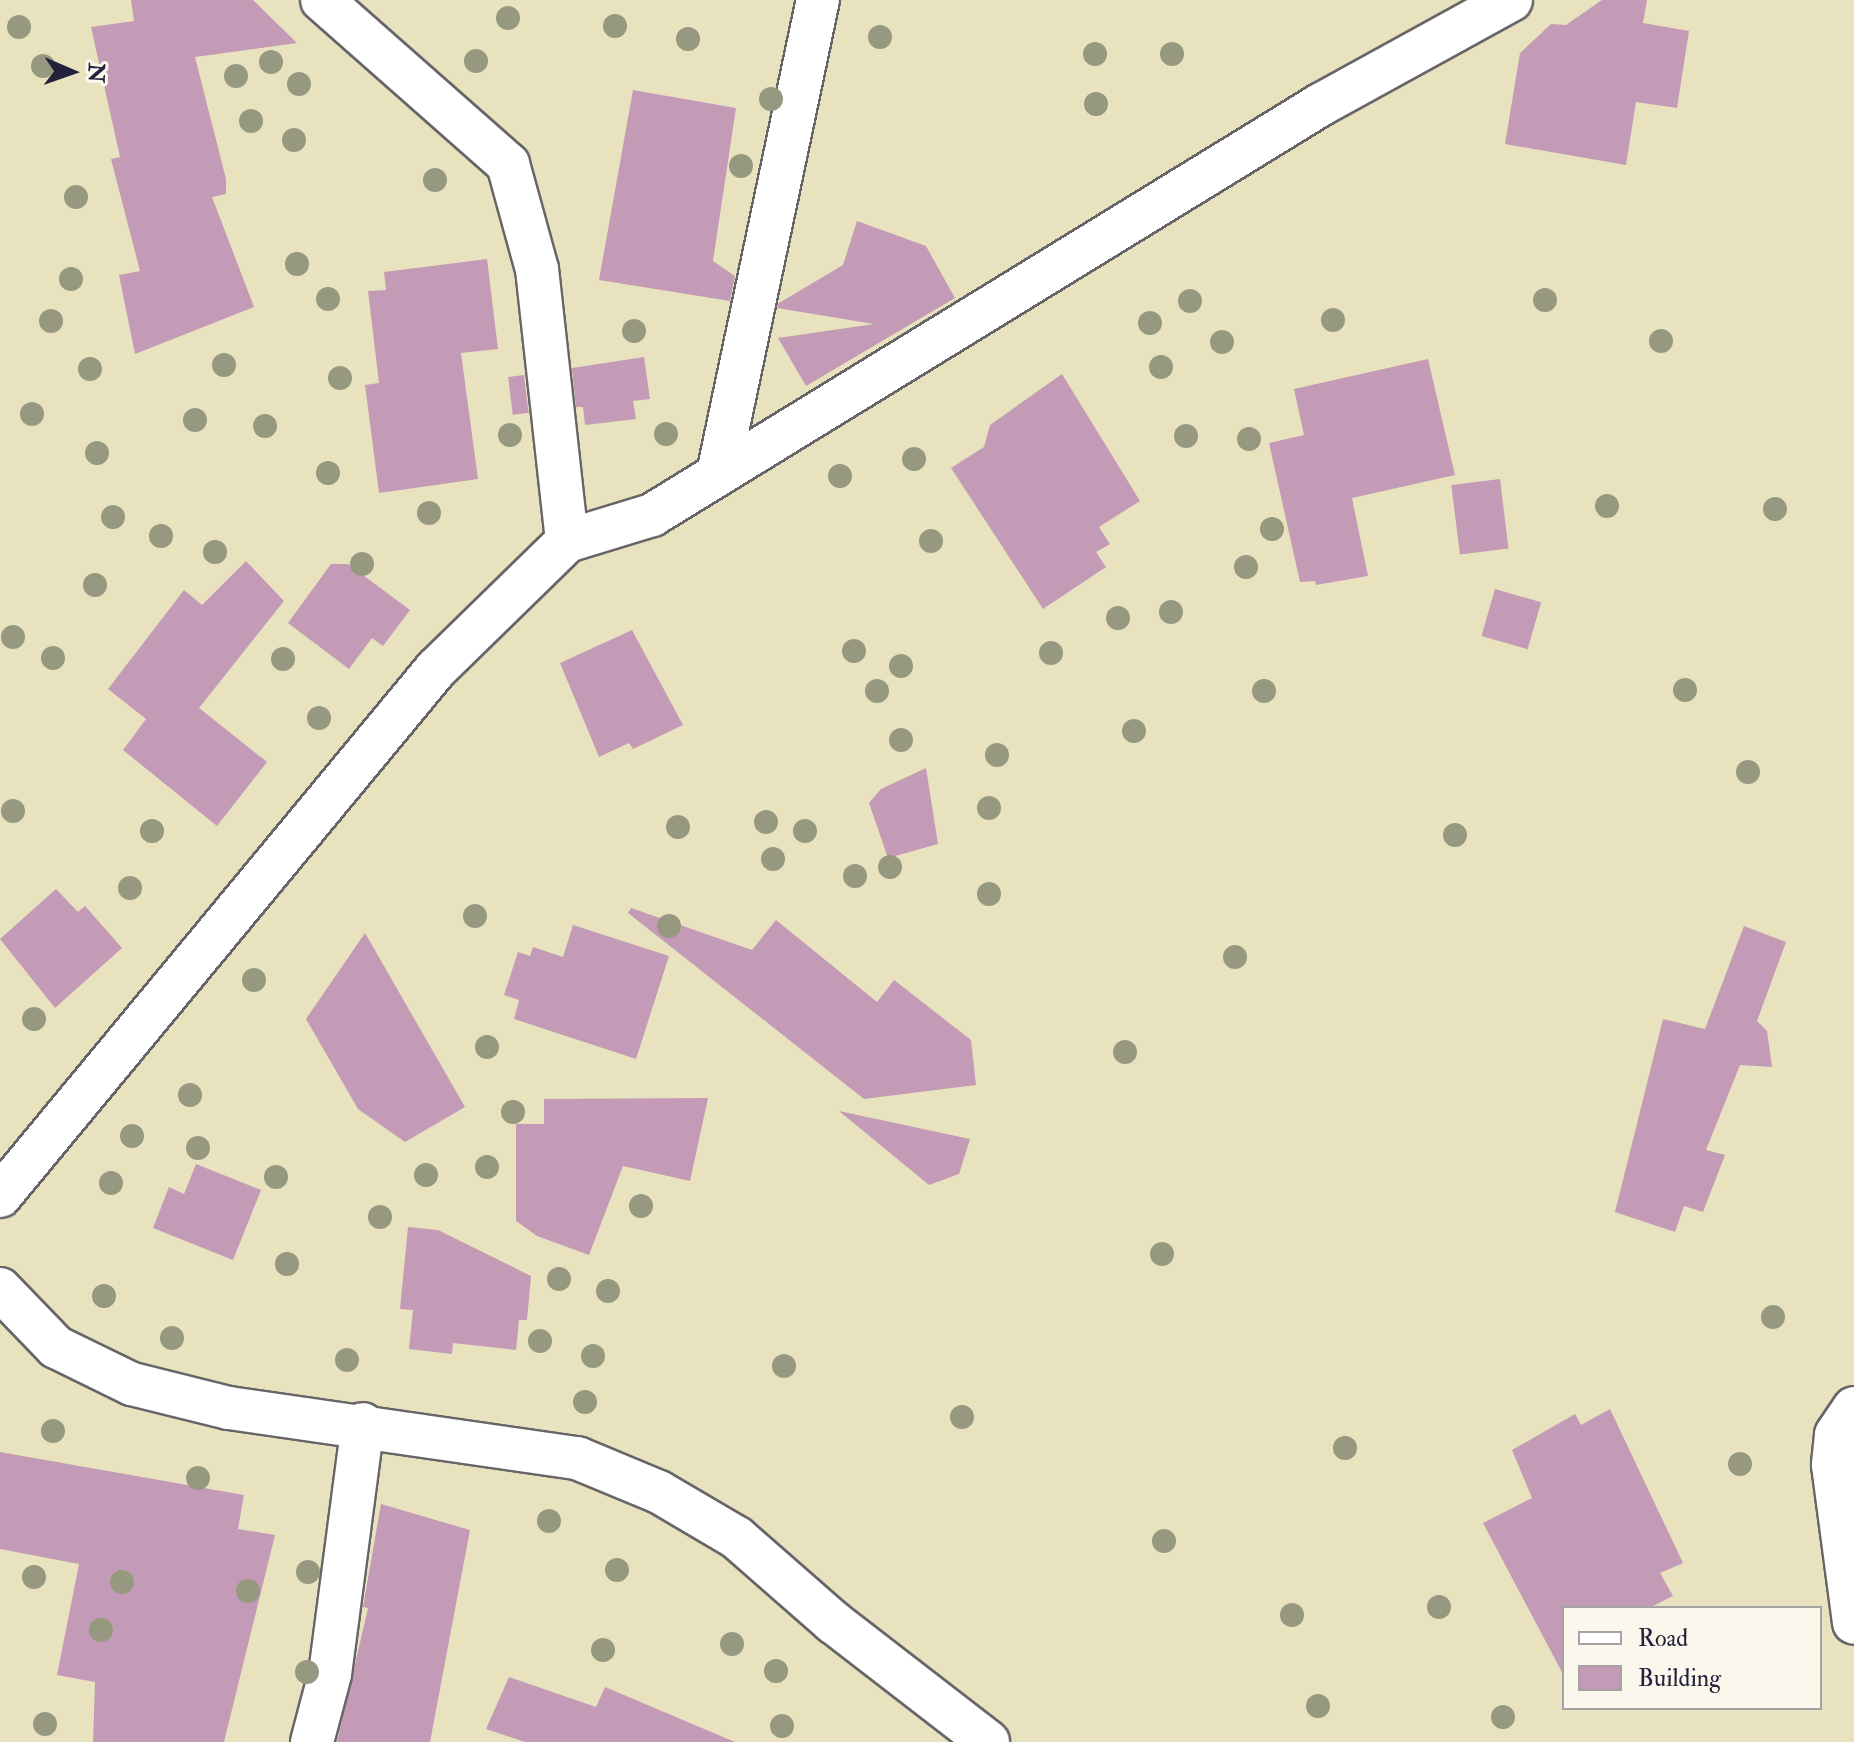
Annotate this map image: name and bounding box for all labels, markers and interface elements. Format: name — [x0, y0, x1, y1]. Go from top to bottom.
north arrow — [32, 32, 112, 112]
text: N — [82, 62, 110, 83]
legend — [1562, 1606, 1822, 1710]
text: Road — [1638, 1623, 1688, 1654]
text: Building — [1638, 1663, 1721, 1694]

